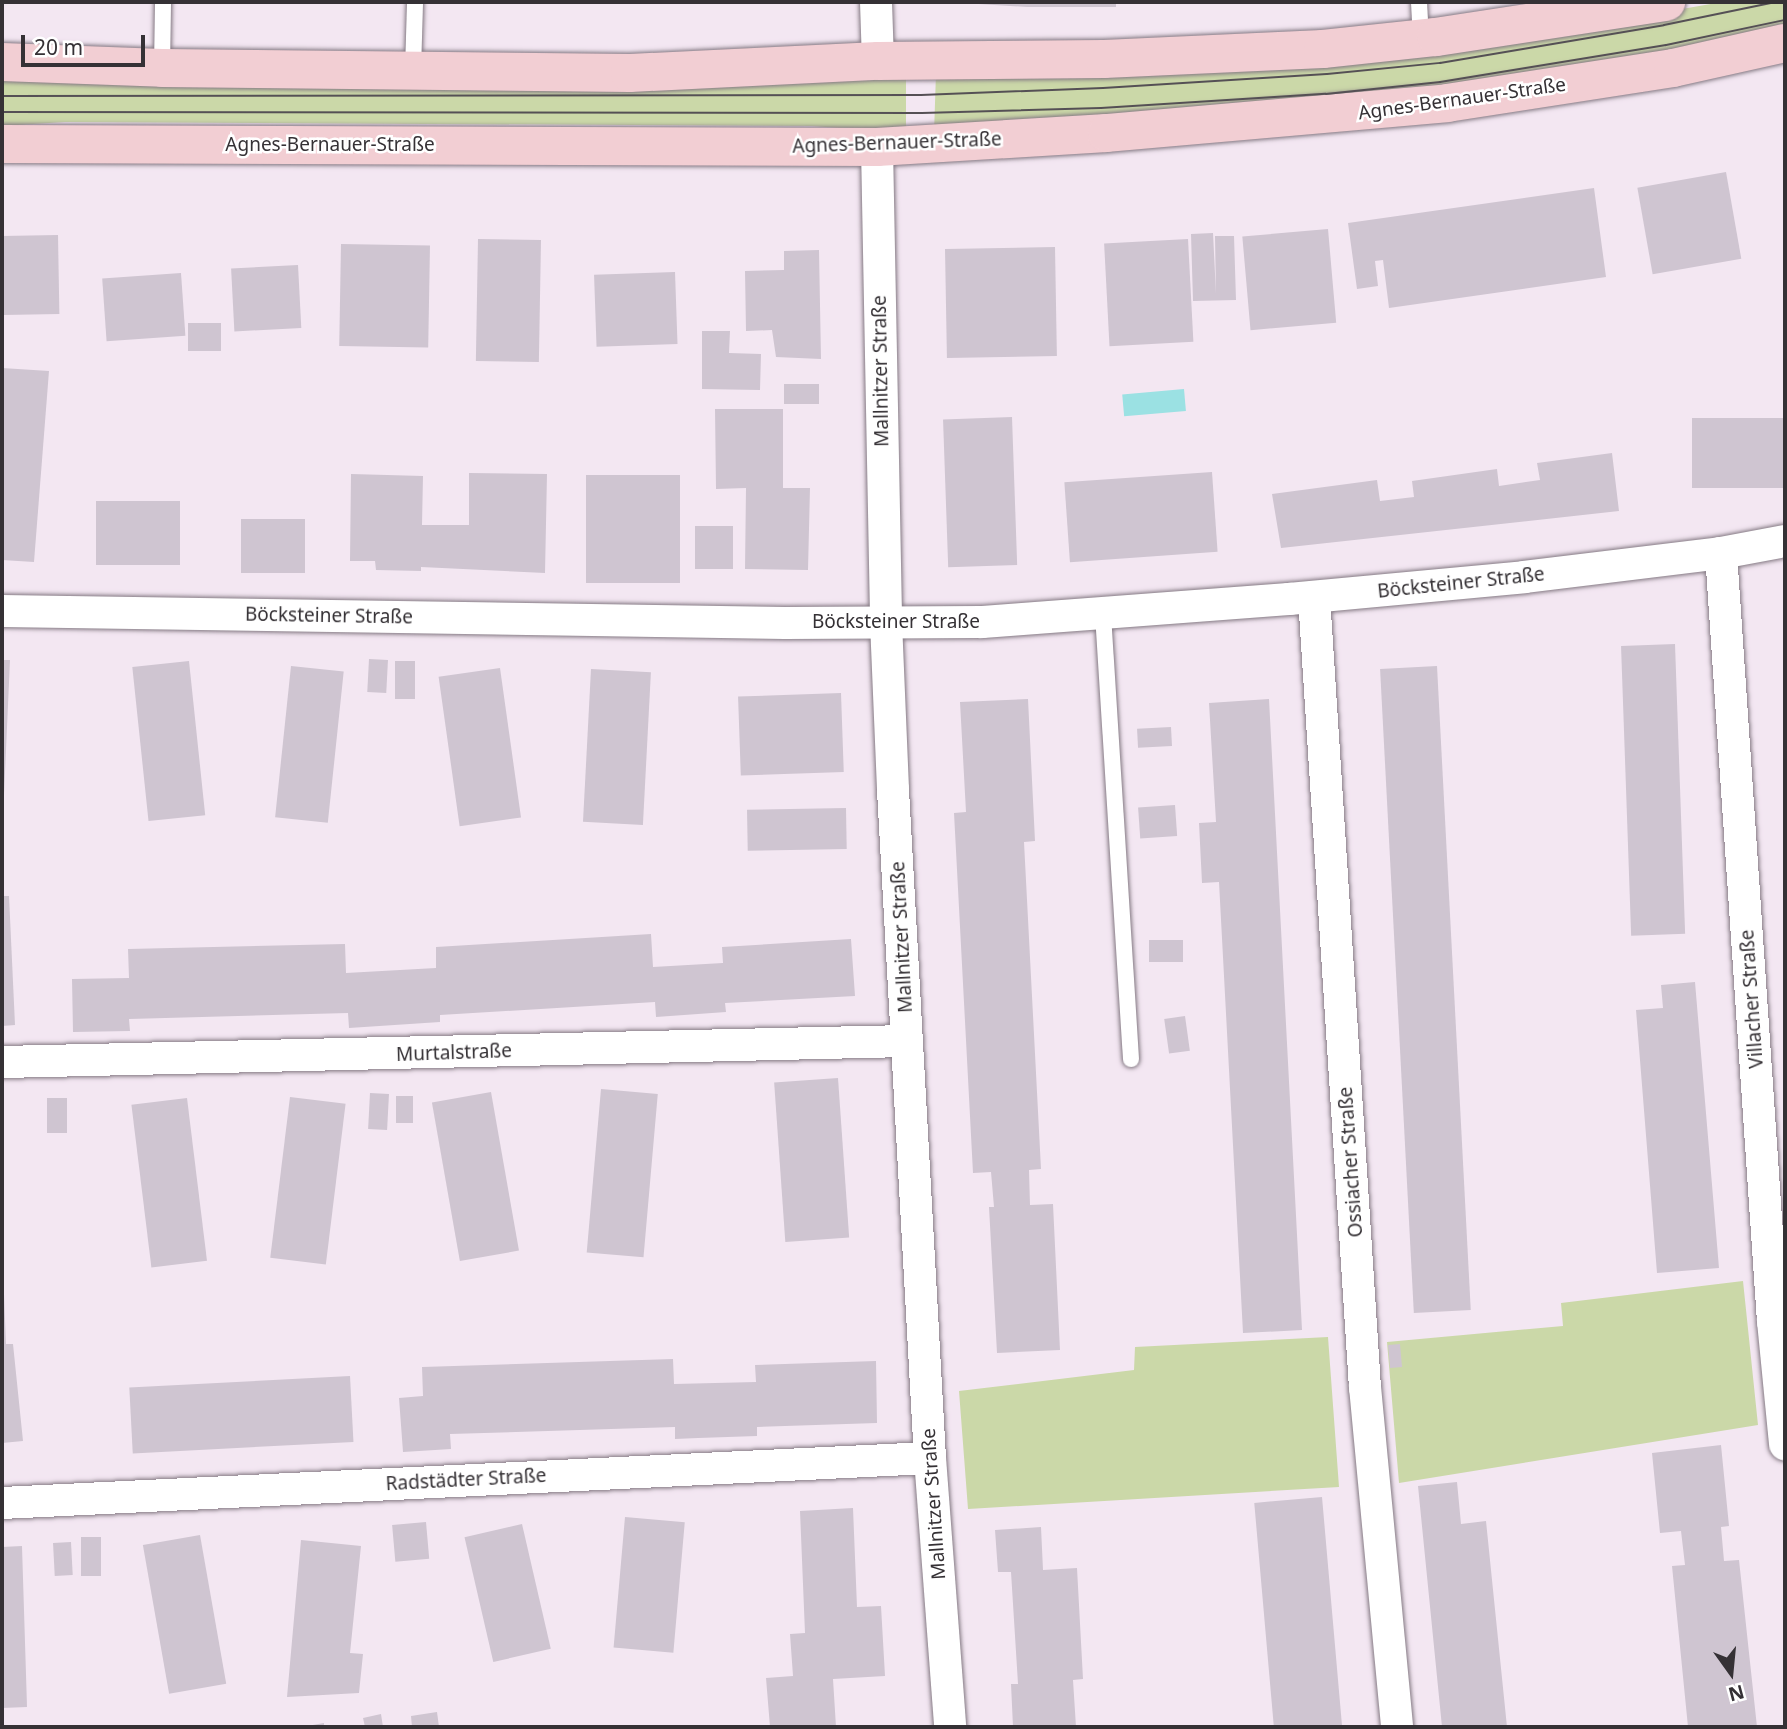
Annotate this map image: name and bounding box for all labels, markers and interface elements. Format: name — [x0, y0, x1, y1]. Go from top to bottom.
scale bar — [24, 21, 149, 65]
text: 20 m — [34, 33, 83, 61]
street label: Agnes-Bernauer-Straße — [1357, 73, 1567, 125]
street label: Agnes-Bernauer-Straße — [792, 128, 1002, 158]
street label: Agnes-Bernauer-Straße — [225, 134, 435, 156]
street label: Mallnitzer Straße — [868, 295, 894, 447]
street label: Böcksteiner Straße — [1376, 563, 1546, 603]
street label: Böcksteiner Straße — [245, 603, 413, 629]
street label: Böcksteiner Straße — [812, 611, 980, 633]
street label: Mallnitzer Straße — [887, 861, 917, 1013]
street label: Villacher Straße — [1736, 929, 1768, 1069]
street label: Murtalstraße — [396, 1040, 512, 1066]
street label: Ossiacher Straße — [1334, 1086, 1368, 1238]
street label: Mallnitzer Straße — [917, 1428, 951, 1580]
street label: Radstädter Straße — [385, 1464, 547, 1496]
north arrow — [1696, 1638, 1766, 1708]
text: N — [1726, 1679, 1747, 1708]

